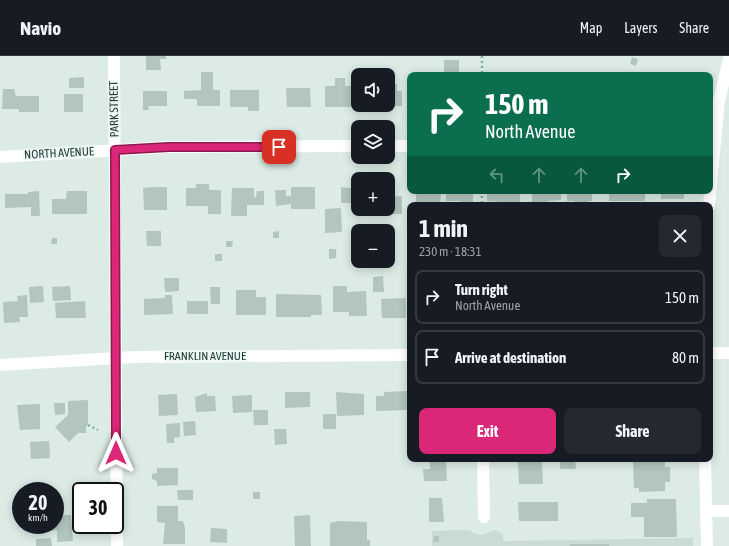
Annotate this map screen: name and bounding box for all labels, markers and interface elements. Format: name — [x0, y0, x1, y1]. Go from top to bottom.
text: Navio — [20, 17, 61, 39]
text: Map — [580, 20, 602, 36]
text: Layers — [624, 20, 657, 36]
text: Share — [679, 20, 709, 36]
map controls — [351, 68, 395, 268]
button: sound — [351, 68, 395, 112]
street label: PARK STREET — [106, 80, 121, 137]
icon: right — [419, 88, 471, 140]
text: 150 m — [485, 88, 548, 120]
button: layers — [351, 120, 395, 164]
text: North Avenue — [485, 121, 575, 142]
pin — [262, 130, 296, 164]
icon: arrive — [268, 136, 290, 158]
street label: NORTH AVENUE — [24, 144, 94, 162]
icon: left — [486, 164, 508, 186]
icon: ahead — [528, 164, 550, 186]
icon: ahead — [570, 164, 592, 186]
icon: right — [612, 164, 634, 186]
button: + — [351, 172, 395, 216]
text: 1 min — [419, 215, 468, 242]
button: close — [659, 215, 701, 257]
button: − — [351, 224, 395, 268]
text: 230 m · 18:31 — [419, 244, 482, 259]
text: Turn right — [455, 281, 508, 298]
icon: right — [421, 286, 443, 308]
text: 150 m — [665, 289, 699, 306]
text: North Avenue — [455, 298, 520, 313]
icon: arrive — [421, 346, 443, 368]
street label: FRANKLIN AVENUE — [164, 349, 246, 363]
text: Arrive at destination — [455, 349, 566, 366]
text: 80 m — [672, 349, 699, 366]
button: Exit — [419, 408, 556, 454]
button: Share — [564, 408, 701, 454]
position arrow — [95, 432, 137, 474]
speed limit sign: 30 — [72, 482, 124, 534]
text: 20 — [29, 491, 47, 514]
text: km/h — [28, 512, 48, 523]

